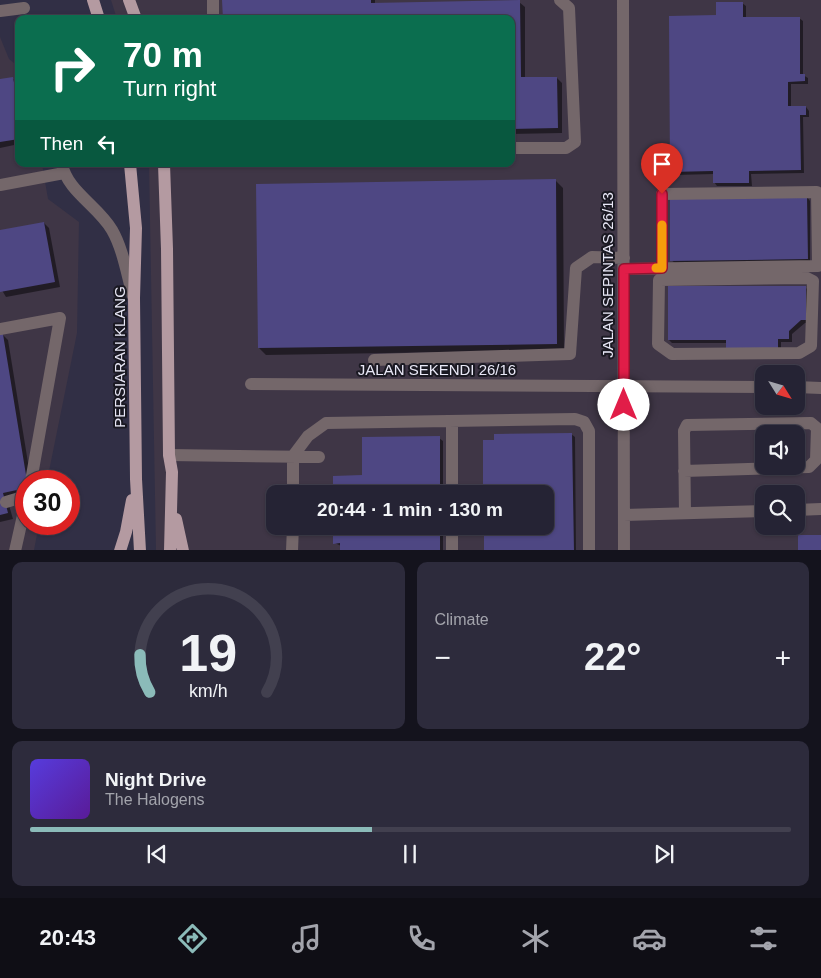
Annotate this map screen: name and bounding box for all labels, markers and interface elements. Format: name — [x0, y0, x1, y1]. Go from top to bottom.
icon: right — [40, 35, 105, 100]
text: 70 m — [123, 35, 203, 74]
text: Turn right — [123, 76, 216, 101]
icon: left — [93, 130, 121, 158]
text: Then — [40, 133, 83, 154]
pin — [641, 143, 683, 194]
icon: arrive — [648, 150, 676, 178]
street label: JALAN SEPINTAS 26/13 — [599, 192, 616, 358]
street label: PERSIARAN KLANG — [111, 286, 128, 428]
street label: JALAN SEKENDI 26/16 — [358, 361, 516, 378]
north arrow — [755, 365, 805, 415]
map controls — [755, 365, 805, 535]
position arrow — [597, 378, 649, 430]
button: sound — [755, 425, 805, 475]
speed limit sign: 30 — [15, 470, 80, 535]
button: search — [755, 485, 805, 535]
text: 20:44 · 1 min · 130 m — [317, 499, 503, 520]
text: Climate — [435, 611, 489, 628]
text: 19 — [179, 624, 237, 682]
text: 22° — [584, 636, 641, 678]
text: − — [435, 642, 451, 673]
text: + — [775, 642, 791, 673]
text: km/h — [189, 681, 228, 701]
text: Night Drive — [105, 769, 206, 790]
text: The Halogens — [105, 791, 205, 808]
icon: previous — [143, 840, 171, 868]
icon: pause — [396, 840, 424, 868]
icon: next — [650, 840, 678, 868]
icon: directions — [175, 921, 210, 956]
icon: music — [289, 921, 324, 956]
icon: phone — [404, 921, 439, 956]
icon: climate — [518, 921, 553, 956]
icon: car — [632, 921, 667, 956]
icon: filters — [746, 921, 781, 956]
text: 20:43 — [40, 925, 96, 950]

